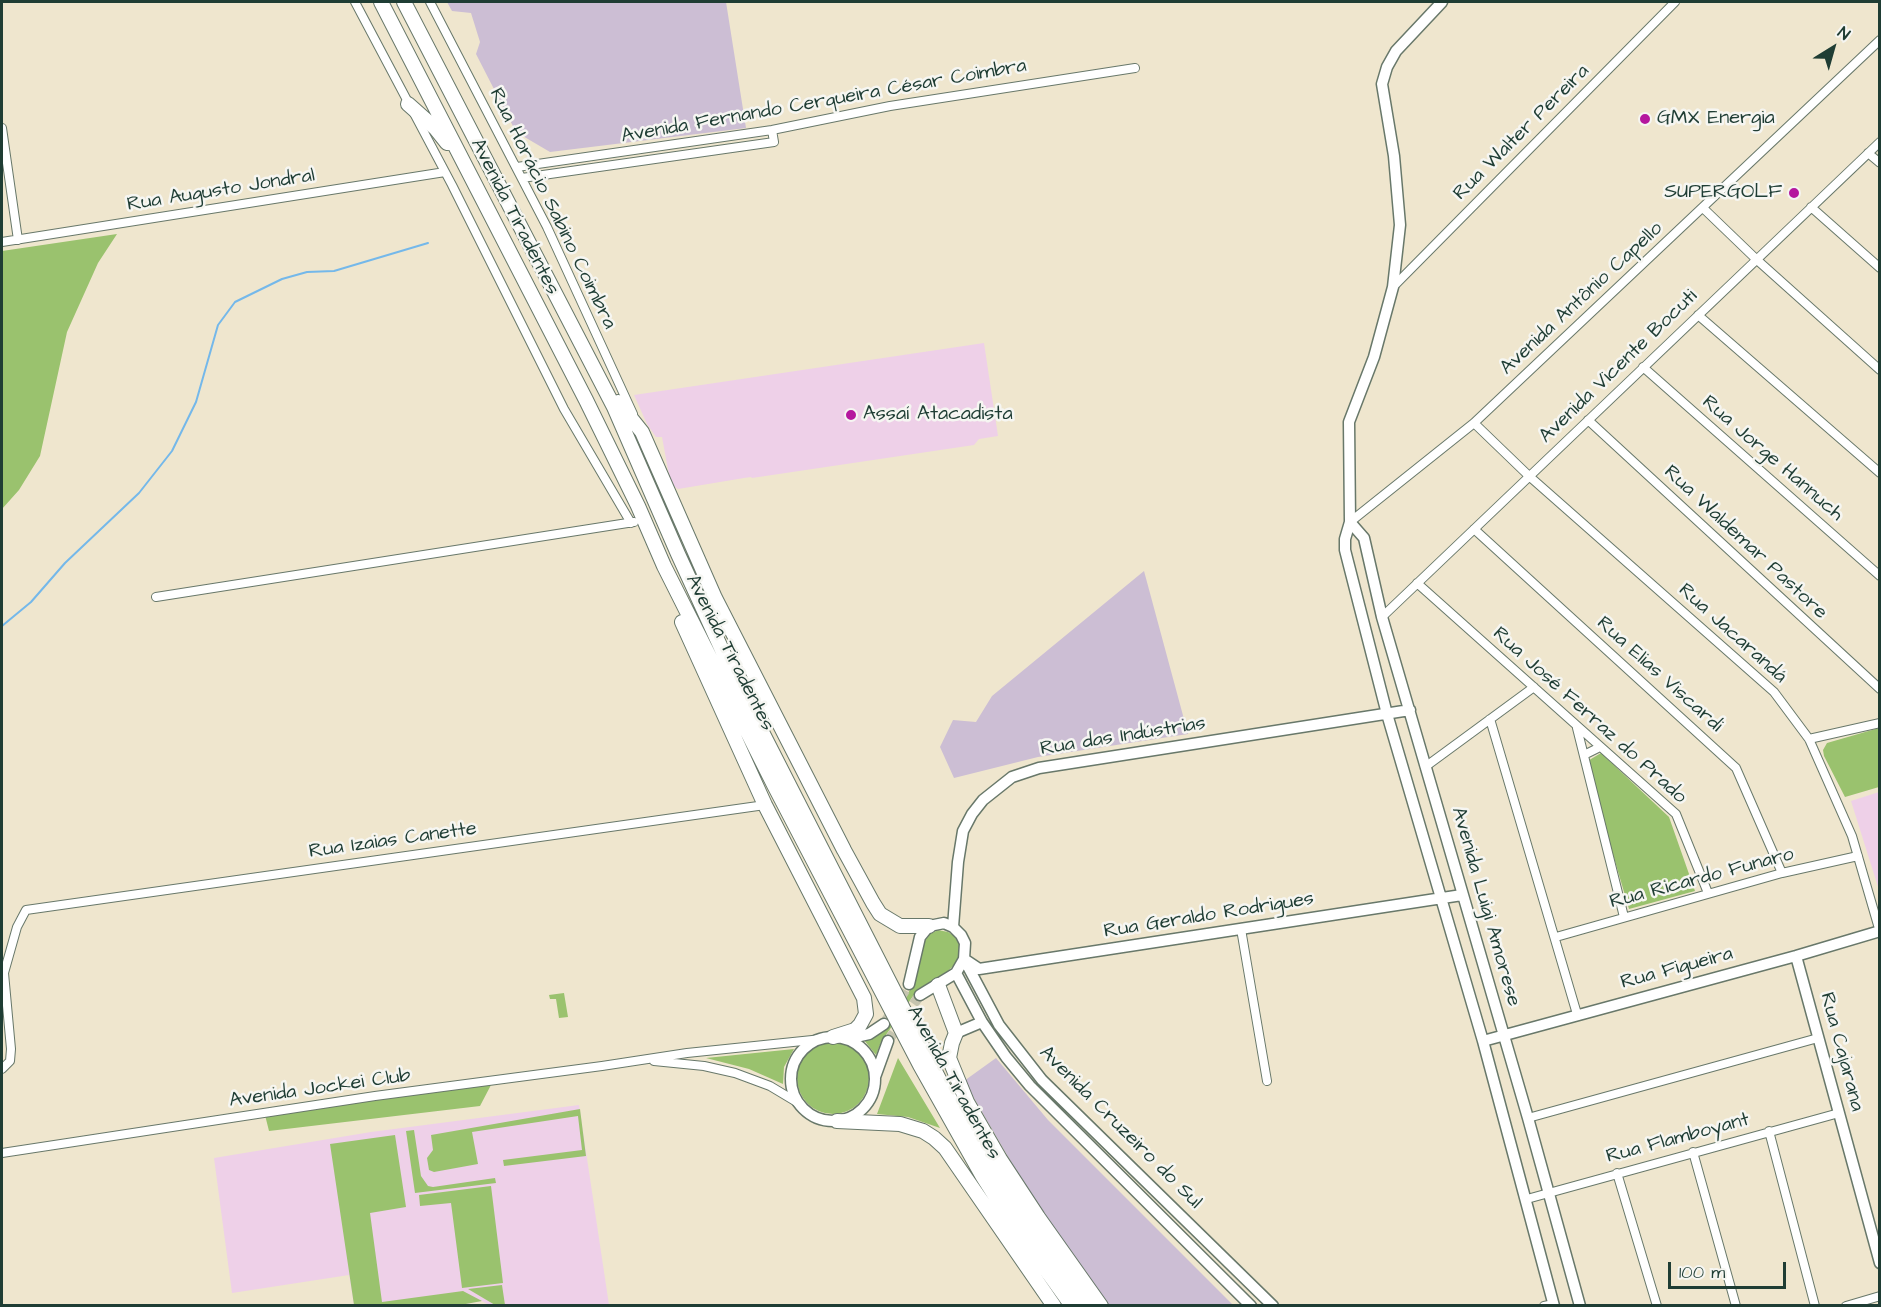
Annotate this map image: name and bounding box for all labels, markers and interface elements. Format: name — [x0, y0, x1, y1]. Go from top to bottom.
north arrow — [1803, 18, 1863, 78]
text: N — [1833, 22, 1854, 45]
street label: Avenida Fernando Cerqueira César Coimbra — [620, 54, 1028, 150]
street label: Rua Walter Pereira — [1449, 60, 1595, 206]
street label: Rua Horácio Sabino Coimbra — [483, 85, 621, 333]
place label: GMX Energia — [1657, 107, 1775, 131]
marker: GMX Energia — [1638, 112, 1652, 126]
street label: Avenida Tiradentes — [464, 135, 564, 299]
street label: Rua Augusto Jondral — [125, 164, 317, 218]
place label: SUPERGOLF — [1664, 181, 1782, 205]
marker: SUPERGOLF — [1787, 186, 1801, 200]
street label: Avenida Antônio Capello — [1496, 217, 1668, 381]
street label: Avenida Vicente Bocuti — [1535, 285, 1703, 449]
street label: Rua Jorge Hannuch — [1696, 391, 1848, 527]
place label: Assaí Atacadista — [863, 403, 1013, 427]
marker: Assaí Atacadista — [844, 408, 858, 422]
street label: Rua Waldemar Pastore — [1658, 461, 1832, 625]
street label: Avenida Tiradentes — [679, 571, 779, 735]
street label: Rua Jacarandá — [1673, 579, 1791, 689]
street label: Rua Elias Viscardi — [1591, 612, 1727, 738]
street label: Rua José Ferraz do Prado — [1487, 622, 1691, 810]
street label: Rua das Indústrias — [1039, 712, 1207, 762]
street label: Avenida Luigi Amorese — [1445, 805, 1525, 1009]
street label: Rua Izaias Canette — [308, 817, 478, 865]
street label: Rua Ricardo Funaro — [1607, 843, 1797, 915]
street label: Rua Geraldo Rodrigues — [1102, 888, 1316, 944]
street label: Rua Figueira — [1618, 943, 1736, 995]
street label: Rua Cajarana — [1814, 990, 1868, 1114]
street label: Avenida Tiradentes — [901, 1002, 1005, 1164]
street label: Avenida Cruzeiro do Sul — [1034, 1042, 1206, 1214]
street label: Avenida Jockei Club — [228, 1064, 412, 1114]
street label: Rua Flamboyant — [1604, 1108, 1752, 1170]
scale bar — [1671, 1250, 1790, 1288]
text: 100 m — [1679, 1260, 1725, 1285]

